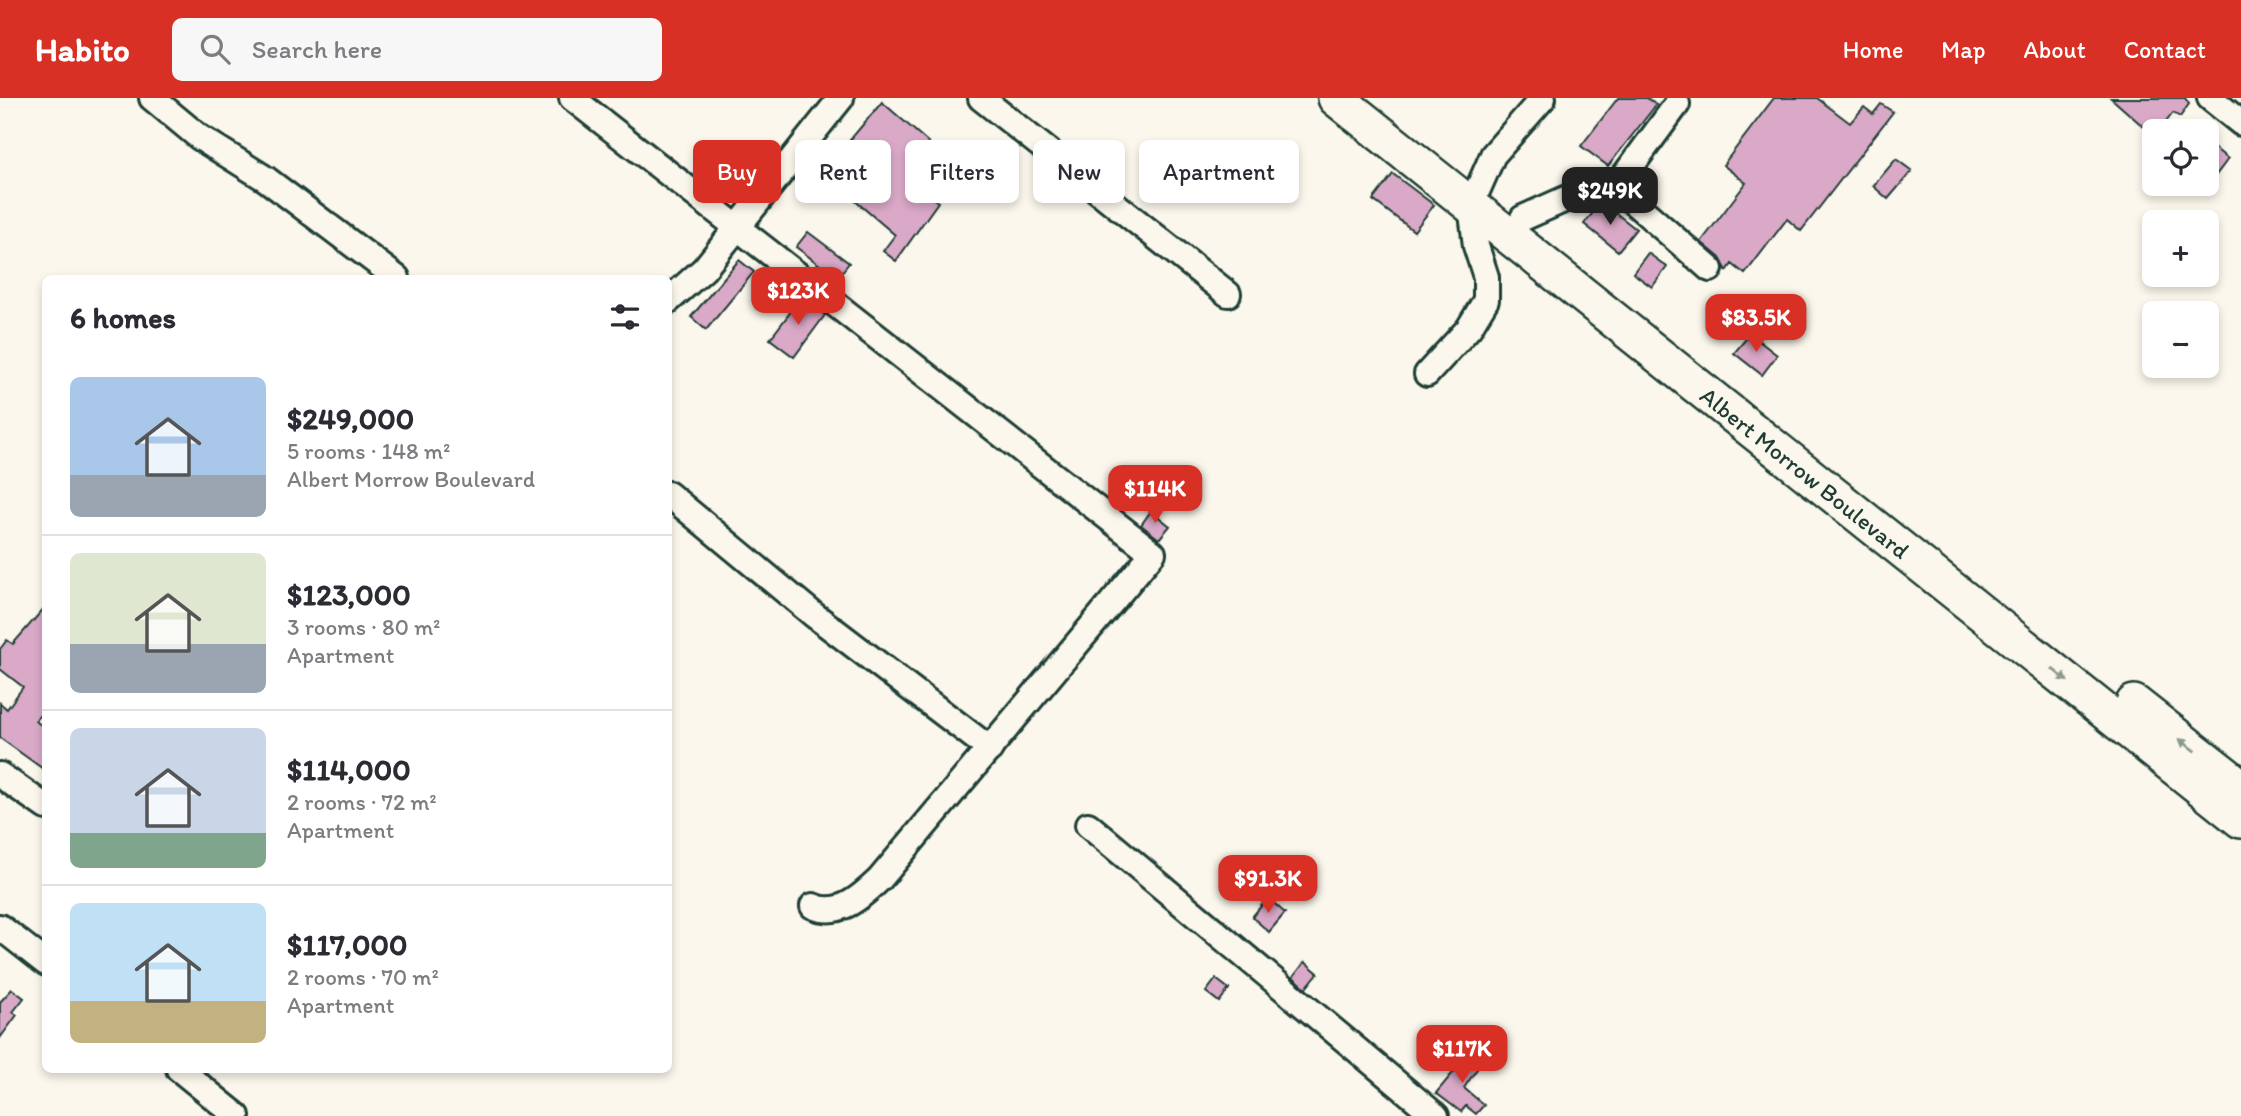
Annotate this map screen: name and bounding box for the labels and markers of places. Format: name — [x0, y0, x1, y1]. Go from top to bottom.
pin: $249K — [1561, 167, 1659, 227]
pin: $123K — [749, 268, 847, 327]
pin: $83.5K — [1699, 294, 1813, 354]
pin: $114K — [1106, 466, 1204, 525]
pin: $91.3K — [1211, 856, 1325, 915]
pin: $117K — [1413, 1026, 1511, 1085]

